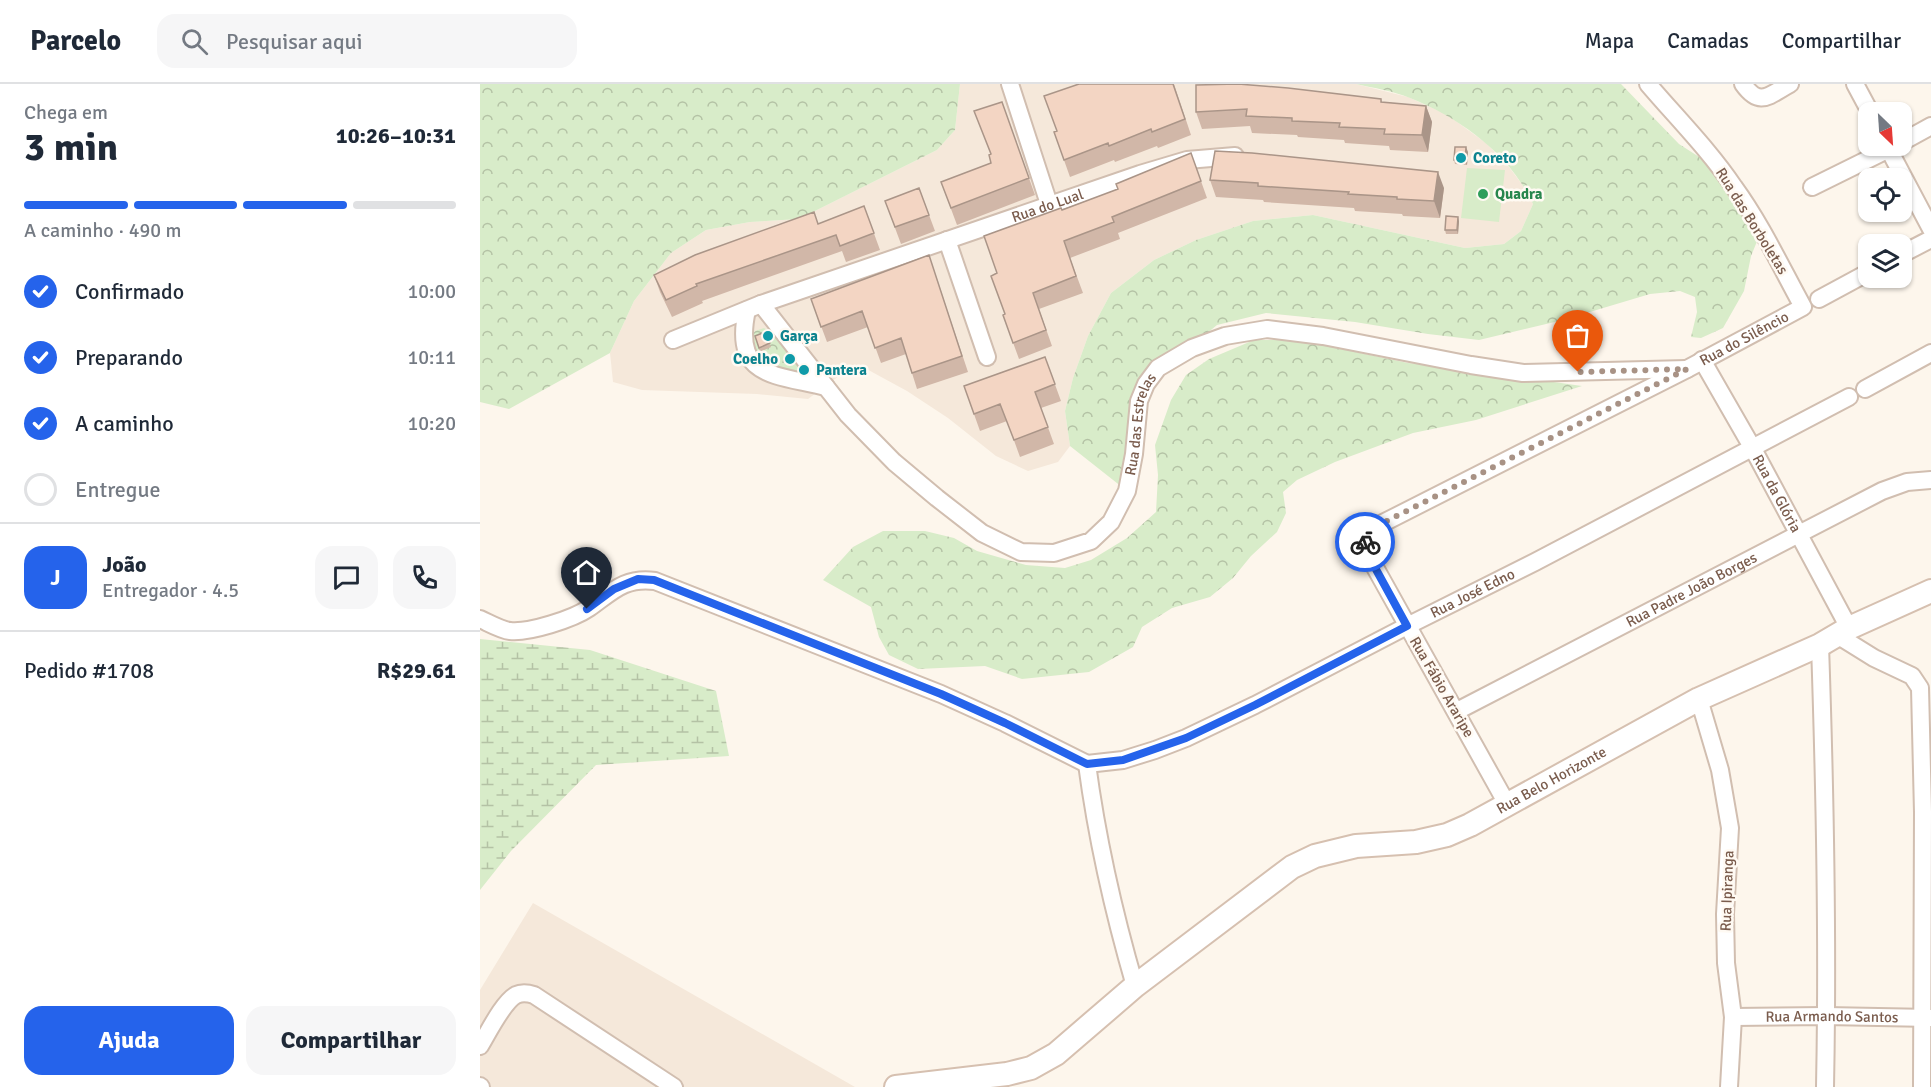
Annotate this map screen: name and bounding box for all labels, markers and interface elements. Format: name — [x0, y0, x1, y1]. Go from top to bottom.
search box — [157, 14, 577, 68]
text: Parcelo — [30, 24, 121, 58]
icon: search — [178, 25, 211, 58]
text: Pesquisar aqui — [226, 28, 362, 55]
text: Mapa — [1585, 28, 1634, 54]
text: Camadas — [1667, 28, 1749, 54]
text: Compartilhar — [1782, 28, 1901, 54]
text: Chega em — [24, 100, 108, 125]
north arrow — [1858, 102, 1912, 156]
map controls — [1858, 102, 1912, 288]
text: 10:26–10:31 — [336, 122, 456, 149]
text: 3 min — [24, 123, 118, 171]
place label: Coreto — [1473, 149, 1517, 167]
marker: Coreto — [1454, 151, 1468, 165]
street label: Rua das Borboletas — [1712, 164, 1792, 278]
button: locate — [1858, 168, 1912, 222]
street label: Rua do Lual — [1009, 185, 1086, 226]
place label: Quadra — [1495, 185, 1543, 203]
marker: Quadra — [1476, 187, 1490, 201]
text: A caminho · 490 m — [24, 218, 181, 243]
button: layers — [1858, 234, 1912, 288]
icon: check — [24, 275, 57, 308]
text: Confirmado — [75, 278, 184, 305]
text: 10:00 — [407, 279, 456, 304]
street label: Rua do Silêncio — [1696, 307, 1792, 370]
pin — [1552, 310, 1603, 372]
icon: bag — [1561, 319, 1594, 352]
place label: Garça — [780, 327, 818, 345]
marker: Garça — [761, 329, 775, 343]
icon: check — [24, 341, 57, 374]
text: Preparando — [75, 344, 183, 371]
text: 10:11 — [407, 345, 456, 370]
place label: Coelho — [733, 350, 778, 368]
marker: Coelho — [783, 352, 797, 366]
place label: Pantera — [816, 361, 867, 379]
marker: Pantera — [797, 363, 811, 377]
street label: Rua das Estrelas — [1121, 369, 1160, 477]
icon: check — [24, 407, 57, 440]
text: A caminho — [75, 410, 174, 437]
text: 10:20 — [407, 411, 456, 436]
street label: Rua da Glória — [1749, 451, 1805, 536]
text: Entregue — [75, 476, 160, 503]
courier — [1335, 512, 1395, 572]
icon: bike — [1349, 526, 1382, 559]
button: chat — [315, 546, 378, 609]
button: phone — [393, 546, 456, 609]
pin — [561, 547, 612, 609]
street label: Rua Padre João Borges — [1623, 548, 1760, 631]
text: João — [102, 551, 147, 578]
icon: home — [570, 556, 603, 589]
text: J — [50, 564, 61, 591]
street label: Rua José Edno — [1427, 565, 1518, 622]
text: Entregador · 4.5 — [102, 578, 239, 603]
street label: Rua Fábio Araripe — [1406, 633, 1478, 741]
text: Pedido #1708 — [24, 657, 154, 684]
text: R$29.61 — [377, 657, 456, 684]
street label: Rua Belo Horizonte — [1493, 743, 1610, 818]
street label: Rua Ipiranga — [1717, 850, 1737, 932]
button: Ajuda — [24, 1006, 234, 1075]
button: Compartilhar — [246, 1006, 456, 1075]
street label: Rua Armando Santos — [1765, 1007, 1899, 1026]

